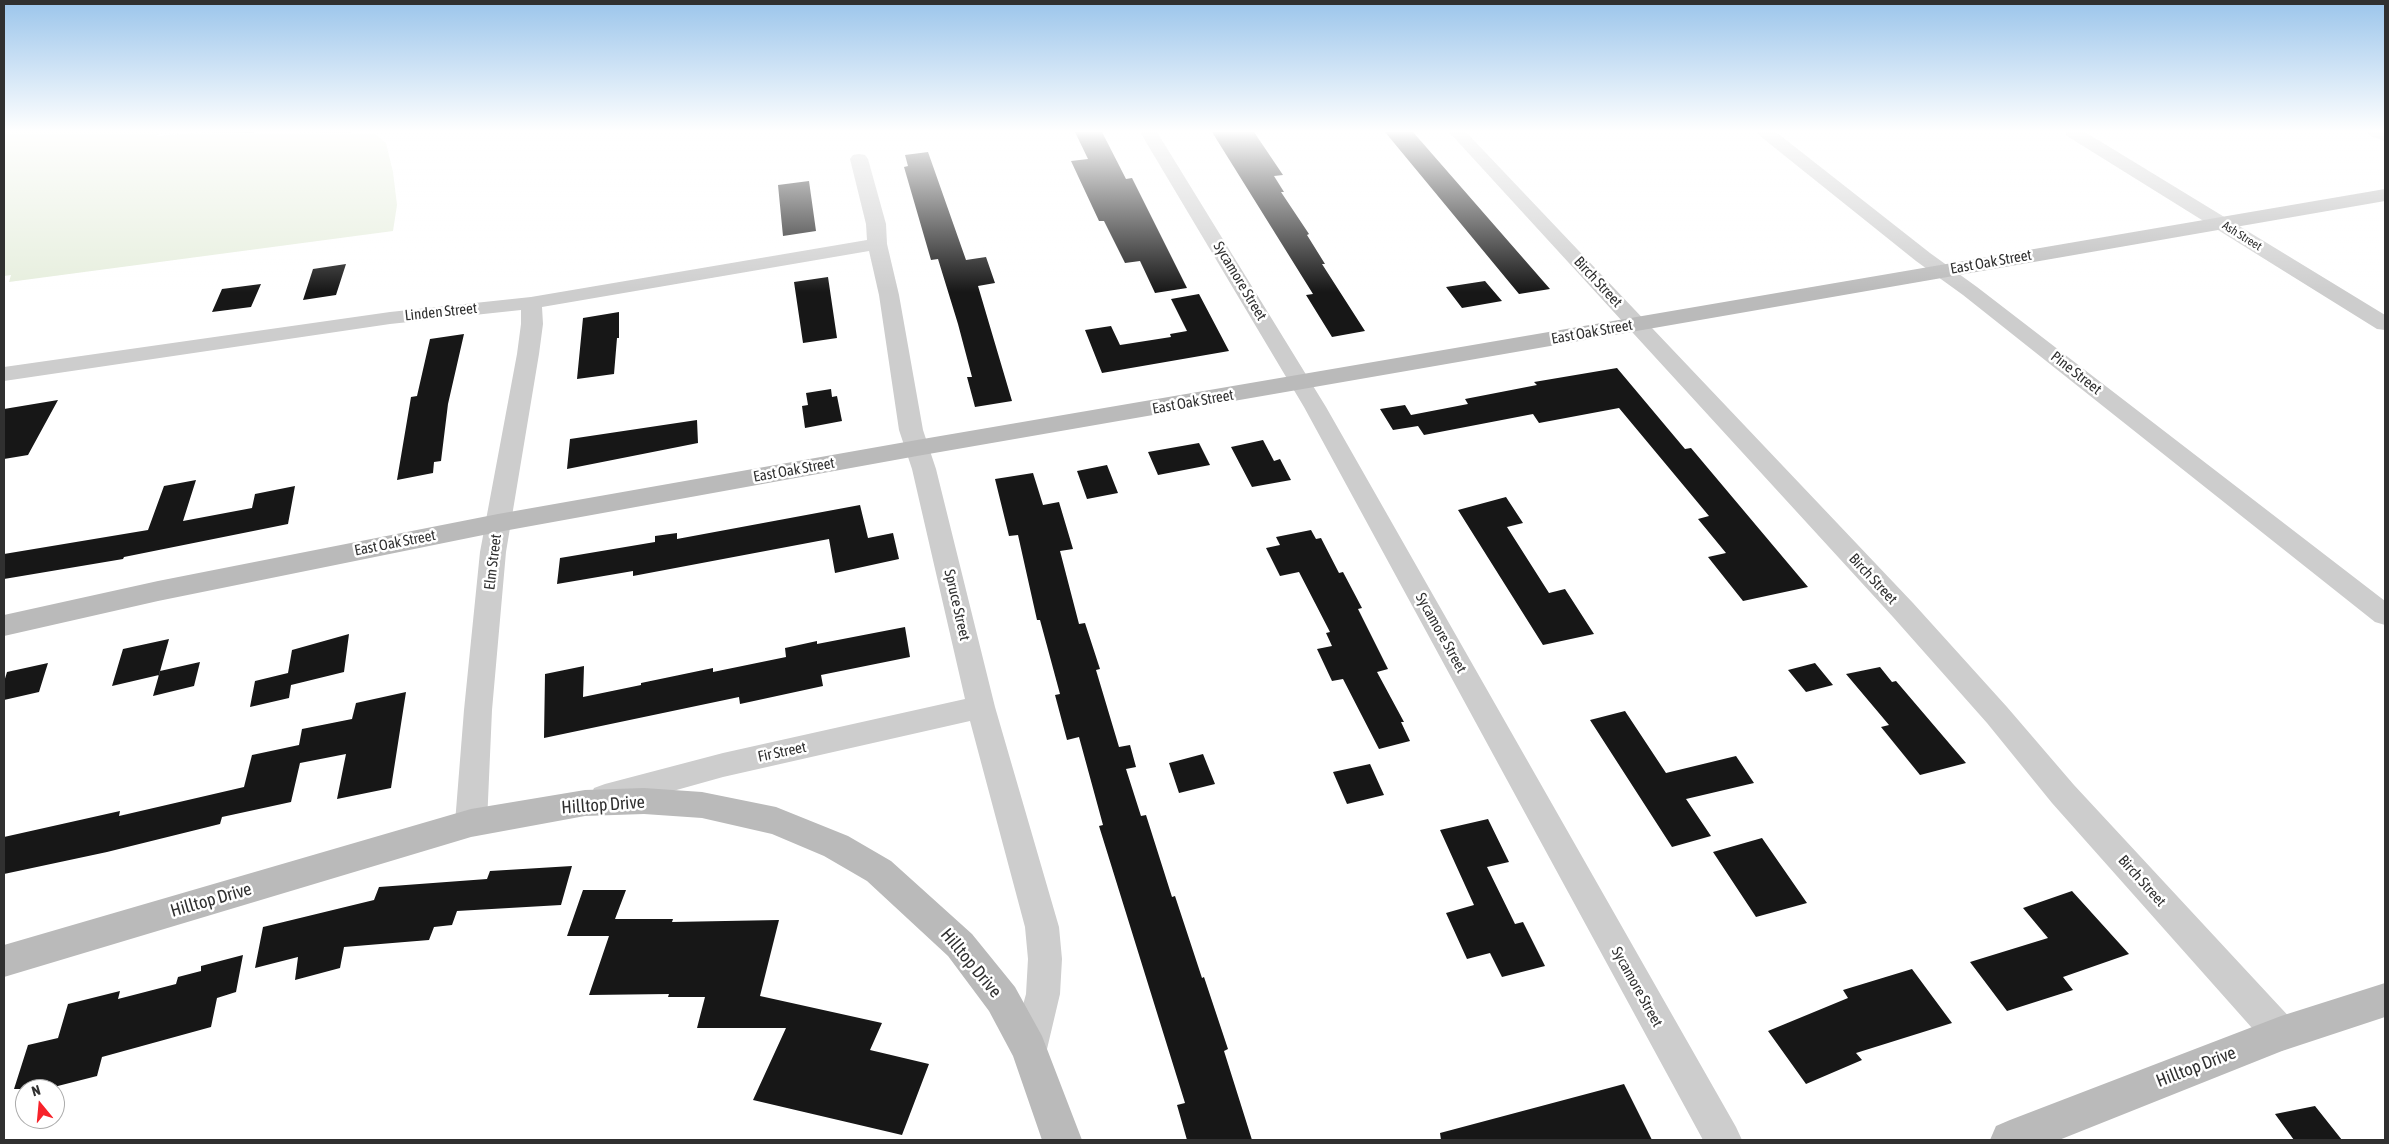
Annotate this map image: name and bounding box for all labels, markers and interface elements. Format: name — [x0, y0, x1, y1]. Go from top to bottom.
street label: Ash Street — [2220, 218, 2264, 254]
street label: Sycamore Street — [1209, 238, 1271, 324]
street label: East Oak Street — [1949, 246, 2033, 278]
street label: Birch Street — [1570, 253, 1626, 311]
street label: Linden Street — [404, 299, 478, 325]
street label: East Oak Street — [1550, 316, 1634, 348]
street label: Pine Street — [2047, 348, 2105, 398]
street label: East Oak Street — [1151, 386, 1235, 418]
street label: East Oak Street — [752, 454, 836, 486]
street label: East Oak Street — [353, 526, 437, 560]
street label: Elm Street — [481, 533, 505, 591]
street label: Birch Street — [1845, 550, 1901, 608]
street label: Spruce Street — [940, 568, 974, 642]
street label: Sycamore Street — [1412, 590, 1470, 676]
street label: Fir Street — [756, 738, 808, 766]
street label: Hilltop Drive — [561, 791, 645, 819]
street label: Birch Street — [2114, 852, 2170, 910]
street label: Hilltop Drive — [168, 878, 254, 922]
street label: Hilltop Drive — [936, 924, 1006, 1002]
street label: Sycamore Street — [1608, 944, 1666, 1030]
street label: Hilltop Drive — [2153, 1042, 2239, 1092]
north arrow — [15, 1079, 65, 1129]
text: N — [30, 1082, 42, 1099]

